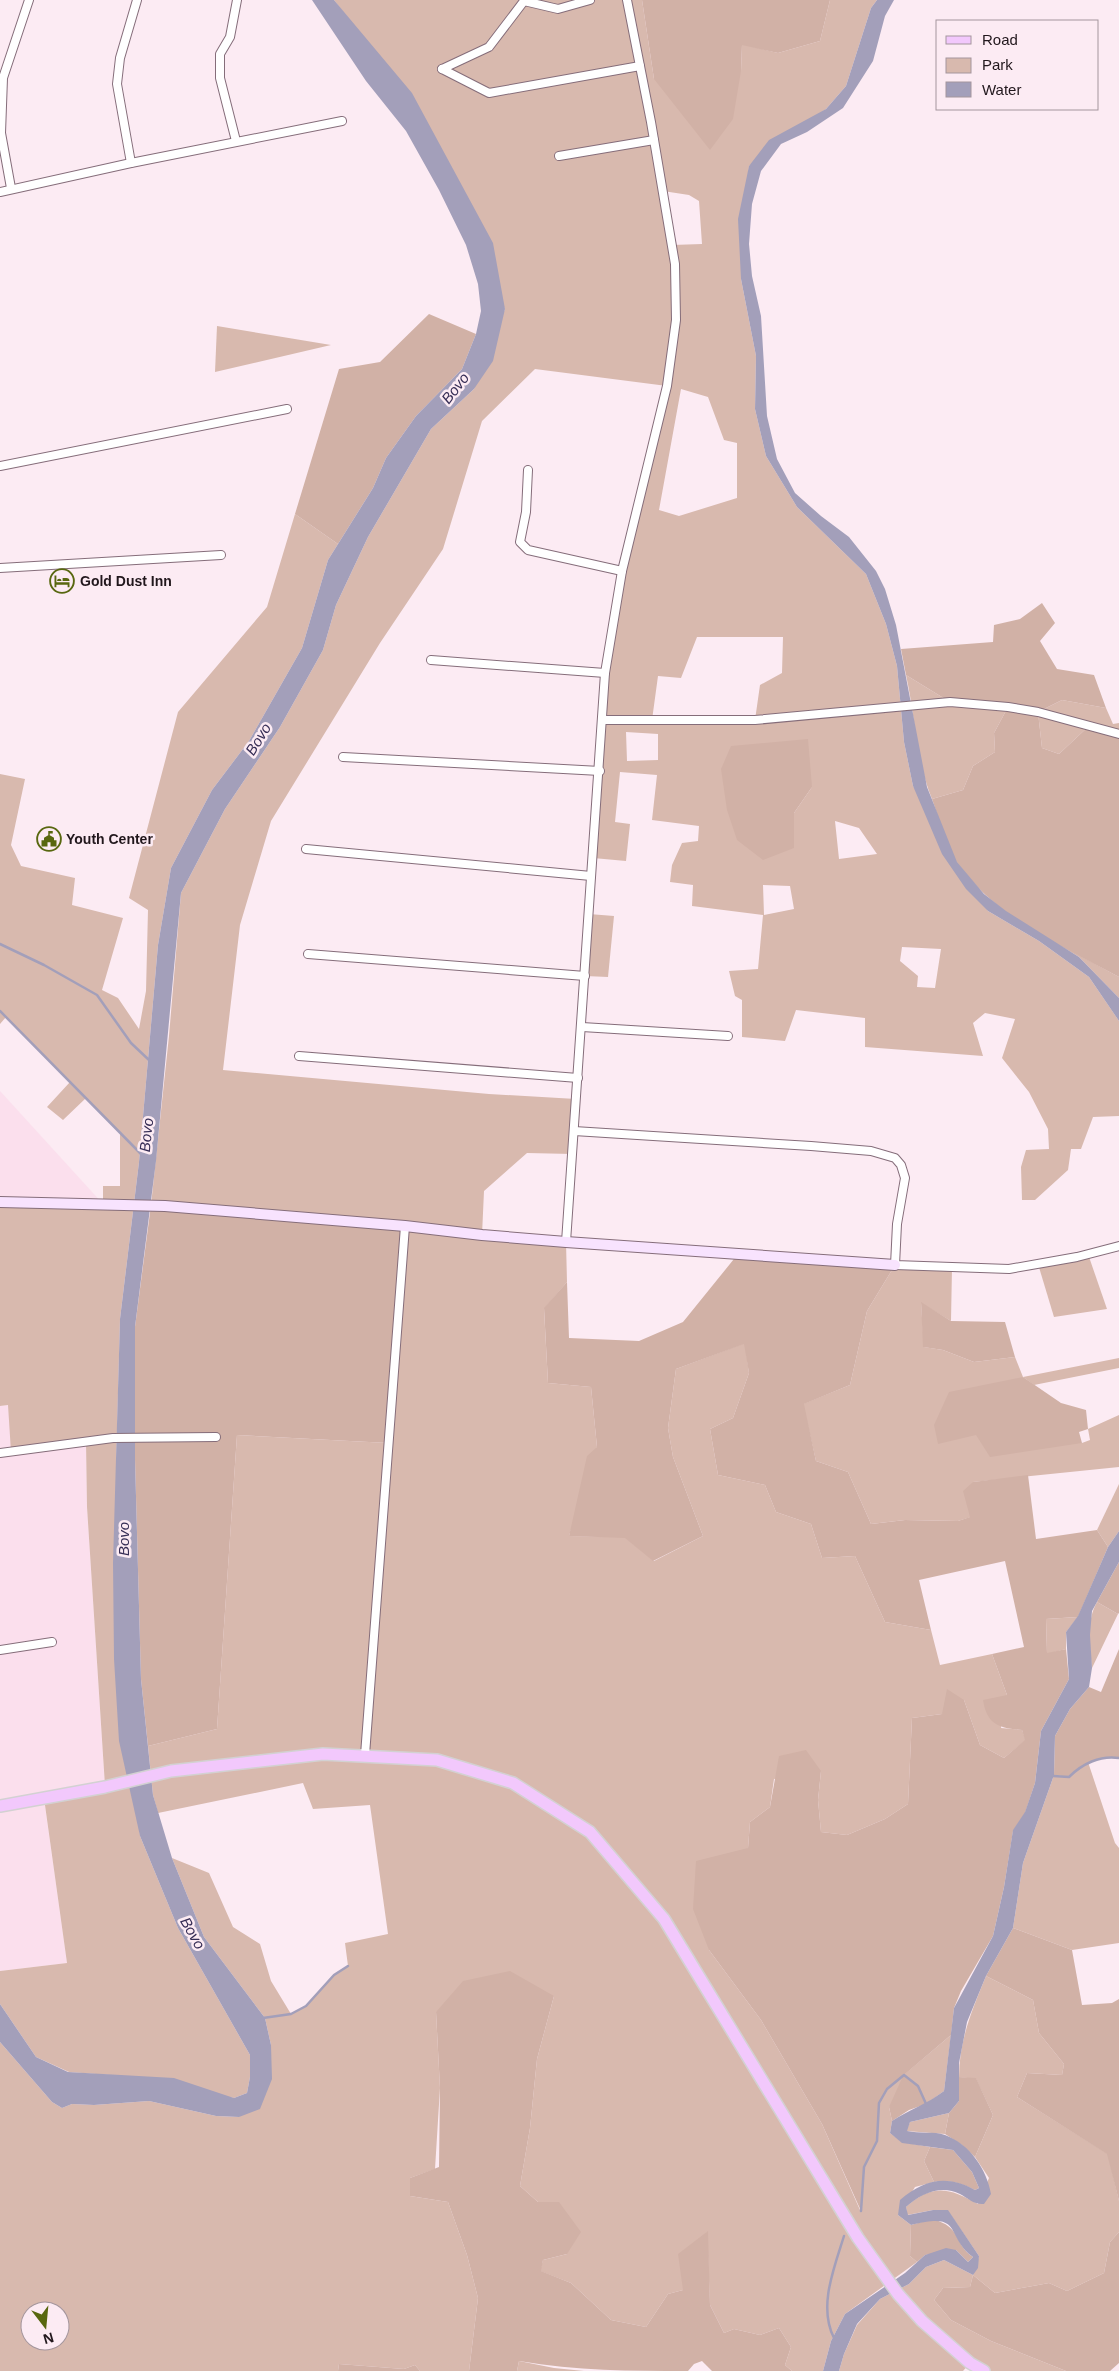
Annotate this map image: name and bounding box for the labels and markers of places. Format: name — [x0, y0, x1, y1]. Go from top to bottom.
hotel icon: Gold Dust Inn — [49, 568, 75, 594]
place label: Gold Dust Inn — [80, 573, 172, 589]
public building icon: Youth Center — [36, 826, 62, 852]
place label: Youth Center — [66, 831, 153, 847]

